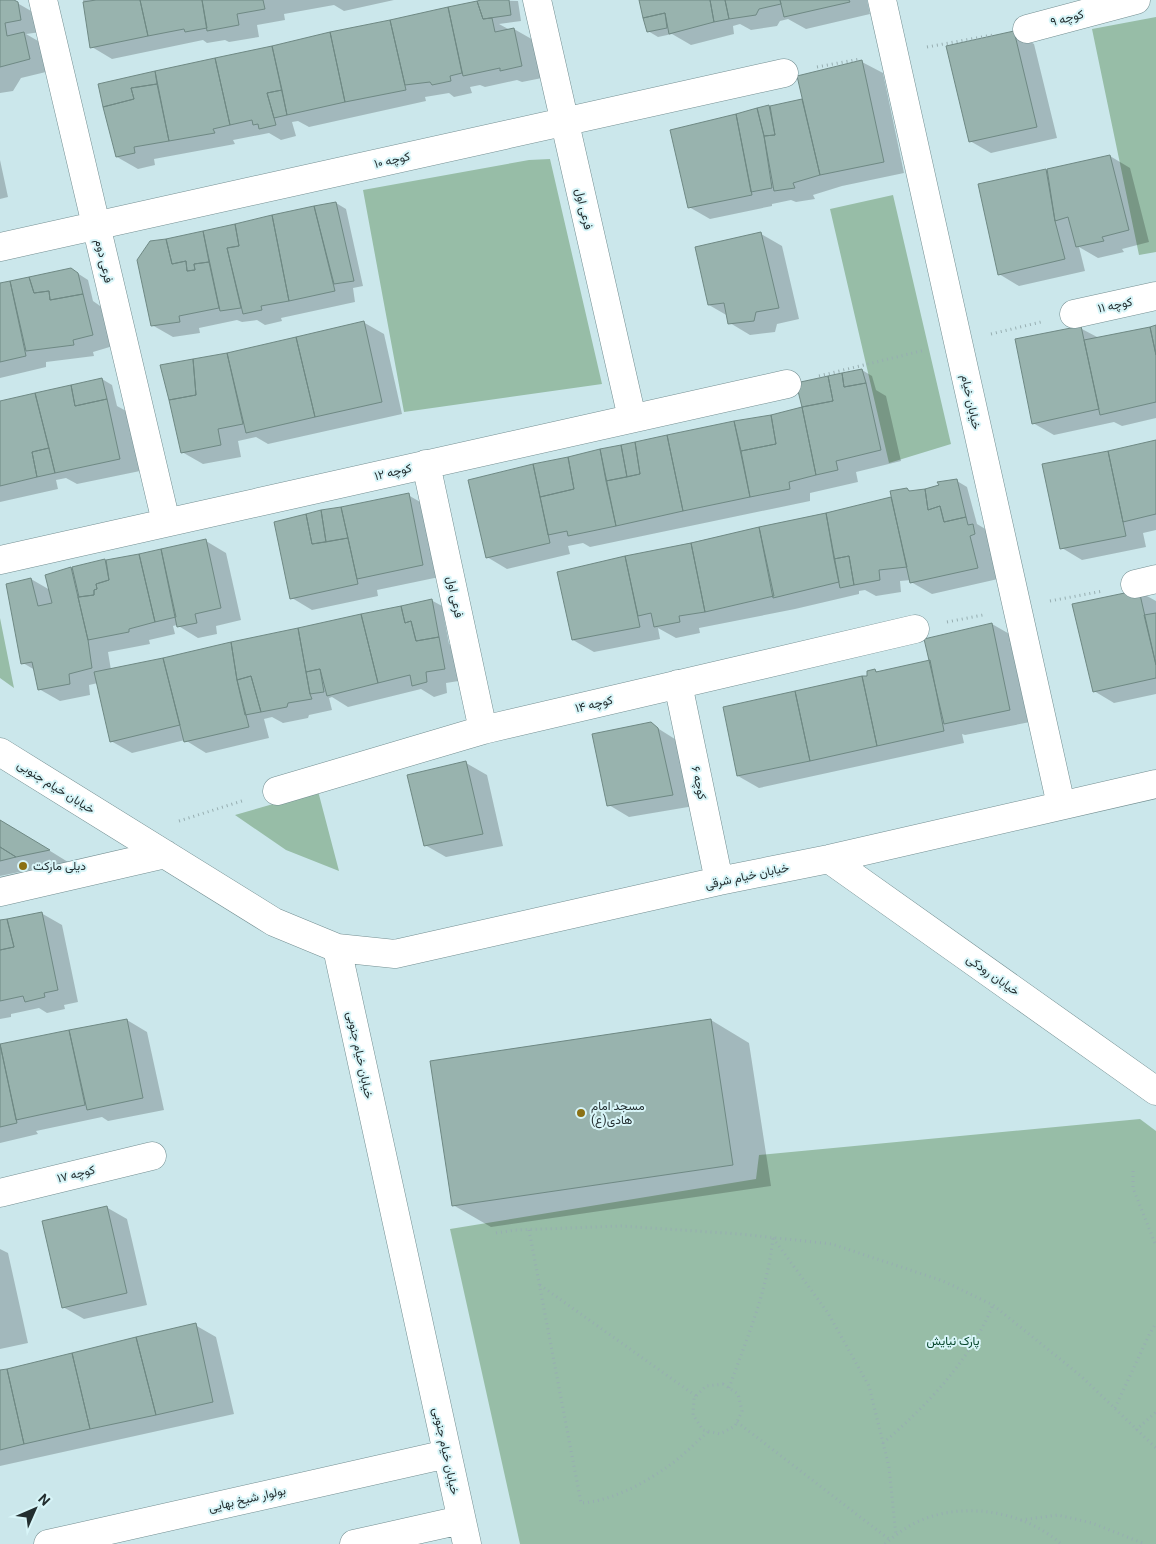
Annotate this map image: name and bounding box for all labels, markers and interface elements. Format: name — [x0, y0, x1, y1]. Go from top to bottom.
street label: کوچه ۹ — [1049, 7, 1085, 30]
street label: کوچه ۱۰ — [373, 149, 412, 172]
street label: فرعی اول — [571, 187, 596, 231]
street label: فرعی دوم — [91, 238, 116, 284]
street label: کوچه ۱۱ — [1097, 295, 1134, 316]
street label: خیابان خیام — [957, 373, 984, 431]
street label: کوچه ۱۲ — [373, 461, 413, 484]
street label: فرعی اول — [443, 575, 466, 619]
street label: کوچه ۱۴ — [574, 693, 614, 716]
street label: خیابان خیام جنوبی — [14, 758, 97, 817]
street label: کوچه ۶ — [688, 765, 709, 801]
place label: دیلی مارکت — [33, 859, 86, 874]
marker: دیلی مارکت — [17, 860, 29, 872]
street label: خیابان خیام شرقی — [704, 860, 790, 893]
street label: خیابان رودکی — [963, 952, 1022, 999]
street label: خیابان خیام جنوبی — [343, 1010, 376, 1100]
place label: مسجد امام هادی(ع) — [591, 1099, 645, 1129]
marker: مسجد امام هادی(ع) — [575, 1107, 587, 1119]
street label: کوچه ۱۷ — [56, 1163, 97, 1186]
park label: پارک نیایش — [927, 1334, 980, 1349]
street label: خیابان خیام جنوبی — [429, 1406, 462, 1496]
street label: بولوار شیخ بهایی — [207, 1483, 288, 1517]
north arrow — [10, 1484, 60, 1534]
text: N — [35, 1491, 53, 1509]

